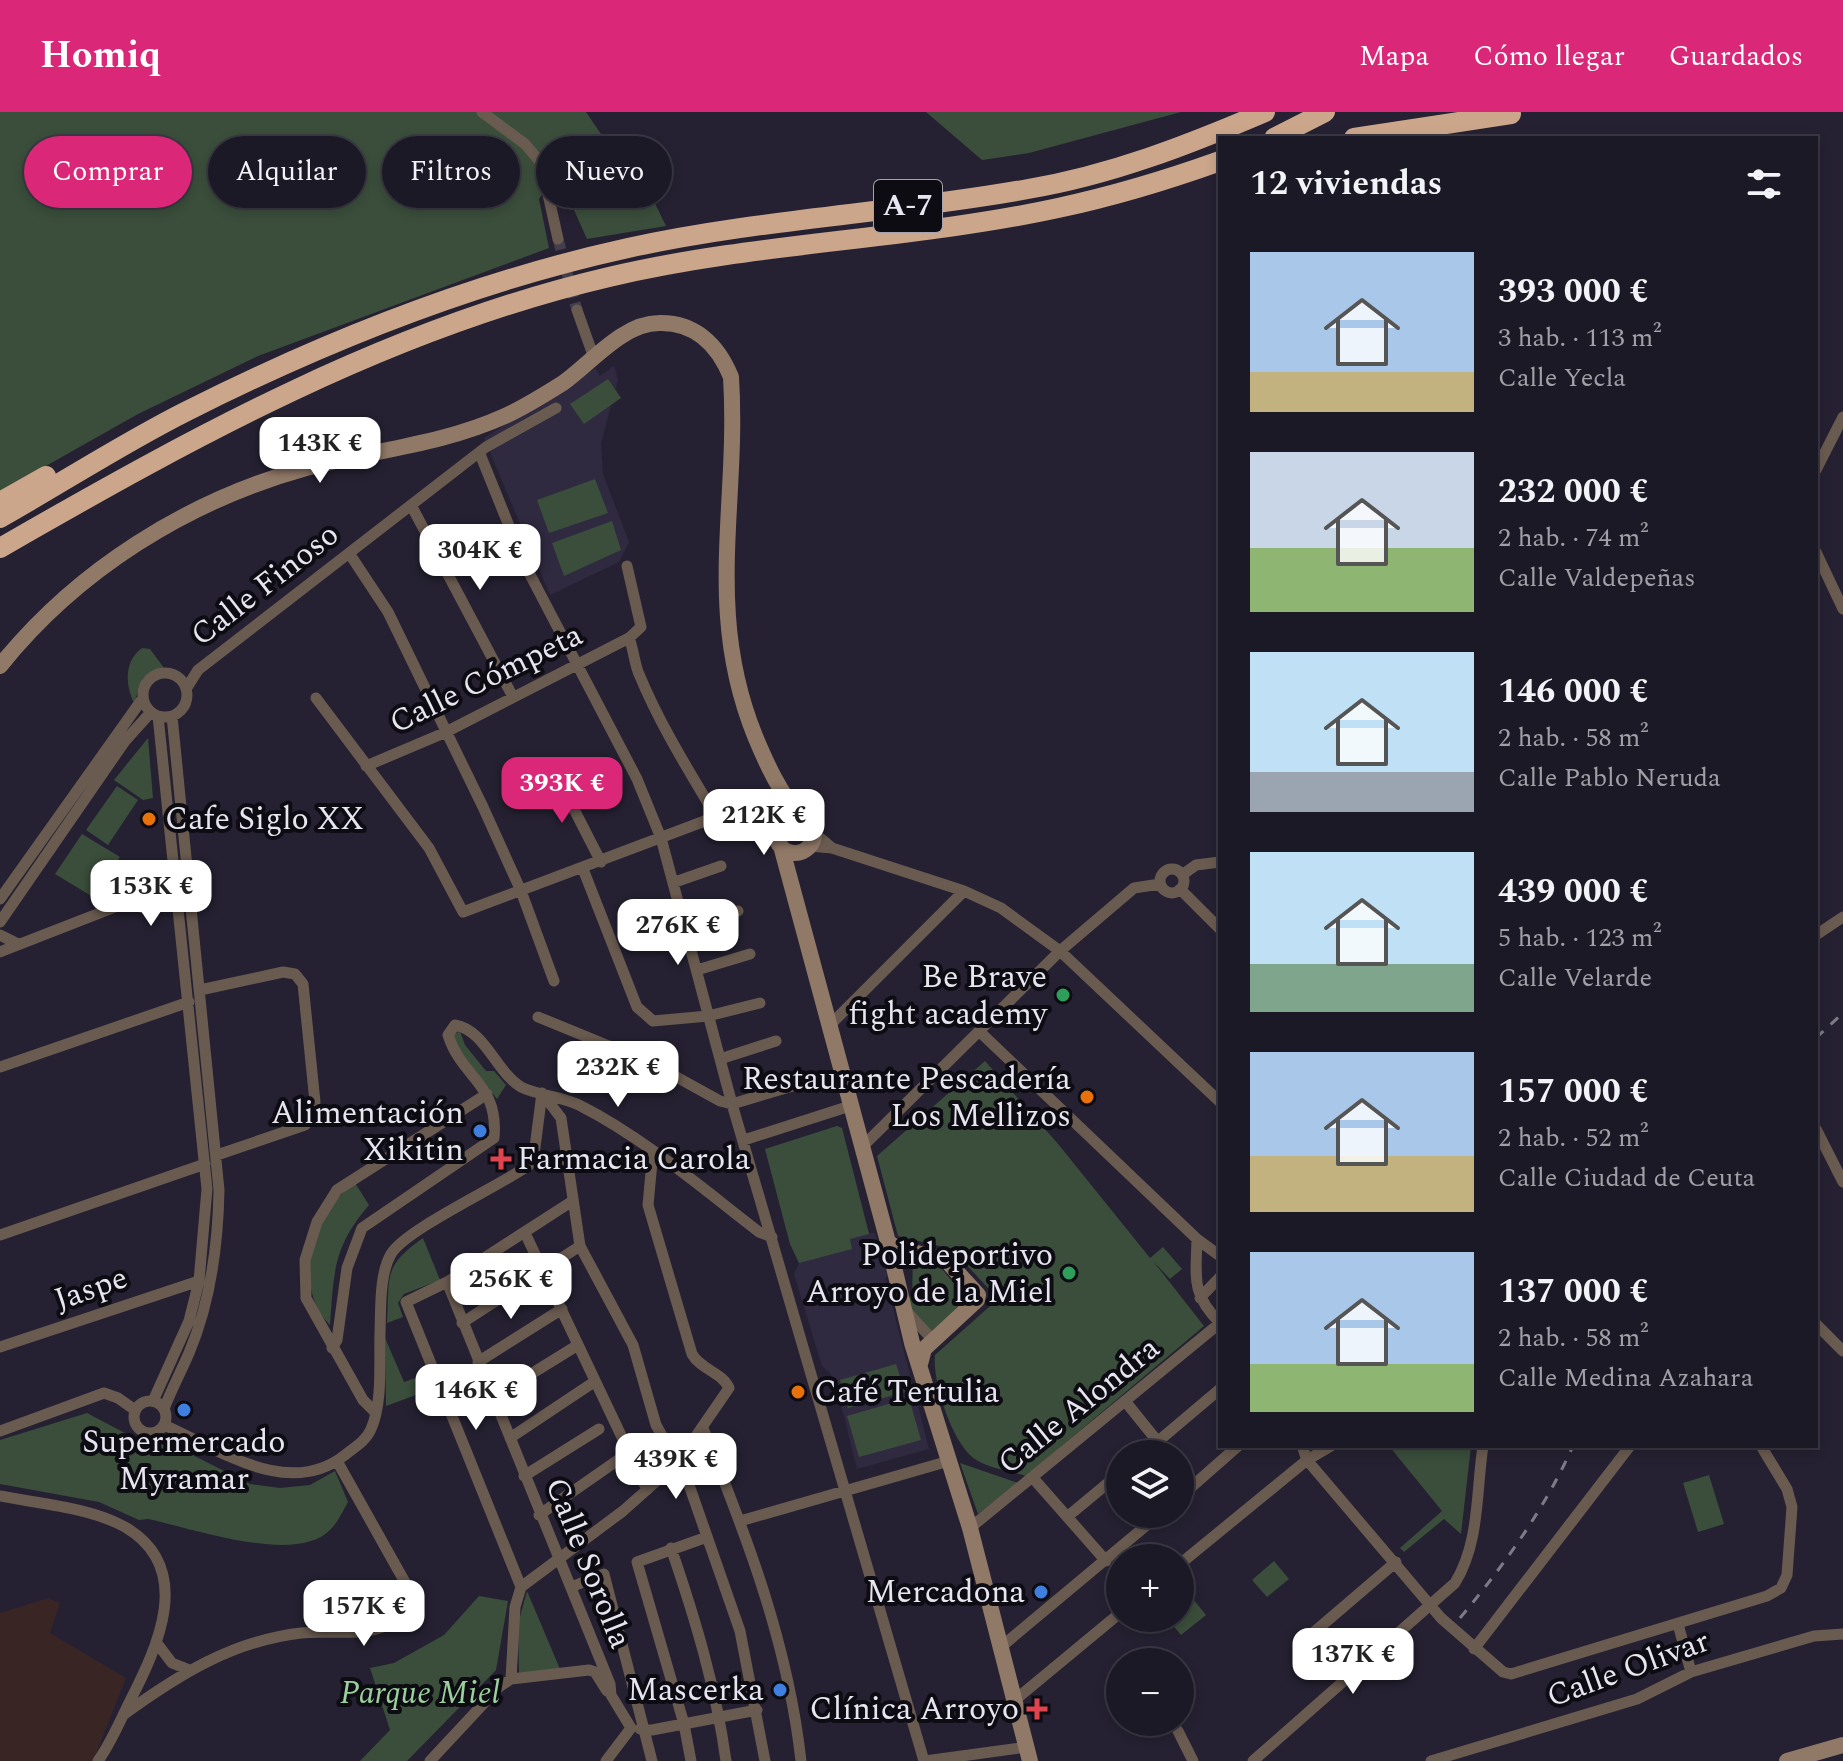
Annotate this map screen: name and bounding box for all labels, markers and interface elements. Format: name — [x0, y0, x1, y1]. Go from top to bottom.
text: Homiq — [40, 27, 161, 85]
text: Mapa — [1359, 35, 1429, 78]
text: Cómo llegar — [1473, 35, 1625, 78]
text: Guardados — [1669, 35, 1803, 78]
chip: Comprar — [24, 136, 192, 208]
chip: Alquilar — [208, 136, 366, 208]
chip: Filtros — [382, 136, 520, 208]
chip: Nuevo — [536, 136, 672, 208]
text: 12 viviendas — [1250, 158, 1442, 210]
icon: filters — [1742, 162, 1786, 206]
road number: A-7 — [874, 180, 942, 232]
text: 393 000 € — [1498, 266, 1649, 318]
icon: home — [1314, 284, 1410, 380]
text: 3 hab. · 113 m² — [1498, 318, 1661, 358]
text: Calle Yecla — [1498, 358, 1626, 398]
pin: 143K € — [255, 417, 385, 485]
text: 143K € — [278, 423, 362, 463]
text: 232 000 € — [1498, 466, 1649, 518]
icon: home — [1314, 484, 1410, 580]
street label: Calle Finoso — [180, 511, 350, 659]
text: 2 hab. · 74 m² — [1498, 518, 1648, 558]
pin: 304K € — [415, 524, 545, 592]
text: 304K € — [438, 530, 522, 570]
text: Calle Valdepeñas — [1498, 558, 1696, 598]
street label: Calle Cómpeta — [381, 611, 591, 747]
text: 146 000 € — [1498, 666, 1649, 718]
icon: home — [1314, 684, 1410, 780]
text: 2 hab. · 58 m² — [1498, 718, 1648, 758]
pin: 393K € — [497, 757, 627, 825]
text: Calle Pablo Neruda — [1498, 758, 1721, 798]
text: 393K € — [520, 763, 604, 803]
pin: 212K € — [699, 789, 829, 857]
place label: Cafe Siglo XX — [165, 795, 364, 844]
text: 212K € — [722, 795, 806, 835]
marker: Cafe Siglo XX — [140, 810, 158, 828]
pin: 153K € — [86, 860, 216, 928]
text: 153K € — [109, 866, 193, 906]
text: 439 000 € — [1498, 866, 1649, 918]
icon: home — [1314, 884, 1410, 980]
pin: 276K € — [613, 899, 743, 967]
text: 276K € — [636, 905, 720, 945]
text: 5 hab. · 123 m² — [1498, 918, 1661, 958]
place label: Be Brave fight academy — [848, 953, 1049, 1039]
text: Calle Velarde — [1498, 958, 1652, 998]
marker: Be Brave fight academy — [1054, 986, 1072, 1004]
pin: 232K € — [553, 1041, 683, 1109]
text: 232K € — [576, 1047, 660, 1087]
place label: Restaurante Pescadería Los Mellizos — [742, 1055, 1071, 1141]
text: 157 000 € — [1498, 1066, 1649, 1118]
icon: home — [1314, 1084, 1410, 1180]
marker: Restaurante Pescadería Los Mellizos — [1078, 1088, 1096, 1106]
place label: Alimentación Xikitin — [271, 1089, 464, 1175]
text: 2 hab. · 52 m² — [1498, 1118, 1648, 1158]
marker: Alimentación Xikitin — [471, 1122, 489, 1140]
place label: Farmacia Carola — [517, 1135, 751, 1184]
marker: Farmacia Carola — [492, 1150, 510, 1168]
text: Calle Ciudad de Ceuta — [1498, 1158, 1755, 1198]
place label: Polideportivo Arroyo de la Miel — [806, 1231, 1053, 1317]
pin: 256K € — [446, 1253, 576, 1321]
street label: Jaspe — [48, 1254, 134, 1324]
text: 256K € — [469, 1259, 553, 1299]
marker: Polideportivo Arroyo de la Miel — [1060, 1264, 1078, 1282]
text: 137 000 € — [1498, 1266, 1649, 1318]
icon: home — [1314, 1284, 1410, 1380]
text: 2 hab. · 58 m² — [1498, 1318, 1648, 1358]
street label: Calle Alondra — [987, 1325, 1171, 1487]
text: Calle Medina Azahara — [1498, 1358, 1753, 1398]
pin: 146K € — [411, 1364, 541, 1432]
place label: Café Tertulia — [814, 1368, 1000, 1417]
text: 146K € — [434, 1370, 518, 1410]
marker: Café Tertulia — [789, 1383, 807, 1401]
marker: Supermercado Myramar — [175, 1401, 193, 1419]
place label: Supermercado Myramar — [82, 1418, 286, 1504]
pin: 439K € — [611, 1433, 741, 1501]
text: 439K € — [634, 1439, 718, 1479]
map controls — [1106, 1440, 1194, 1736]
button: layers — [1106, 1440, 1194, 1528]
street label: Calle Sorolla — [531, 1470, 645, 1656]
button: + — [1106, 1544, 1194, 1632]
place label: Mercadona — [866, 1568, 1025, 1617]
pin: 157K € — [299, 1580, 429, 1648]
marker: Mercadona — [1032, 1583, 1050, 1601]
text: 157K € — [322, 1586, 406, 1626]
street label: Calle Olivar — [1540, 1617, 1716, 1721]
pin: 137K € — [1288, 1628, 1418, 1696]
text: 137K € — [1311, 1634, 1395, 1674]
button: − — [1106, 1648, 1194, 1736]
place label: Mascerka — [627, 1666, 764, 1715]
park label: Parque Miel — [340, 1669, 500, 1718]
marker: Mascerka — [771, 1681, 789, 1699]
place label: Clínica Arroyo — [810, 1685, 1019, 1734]
marker: Clínica Arroyo — [1026, 1698, 1048, 1720]

